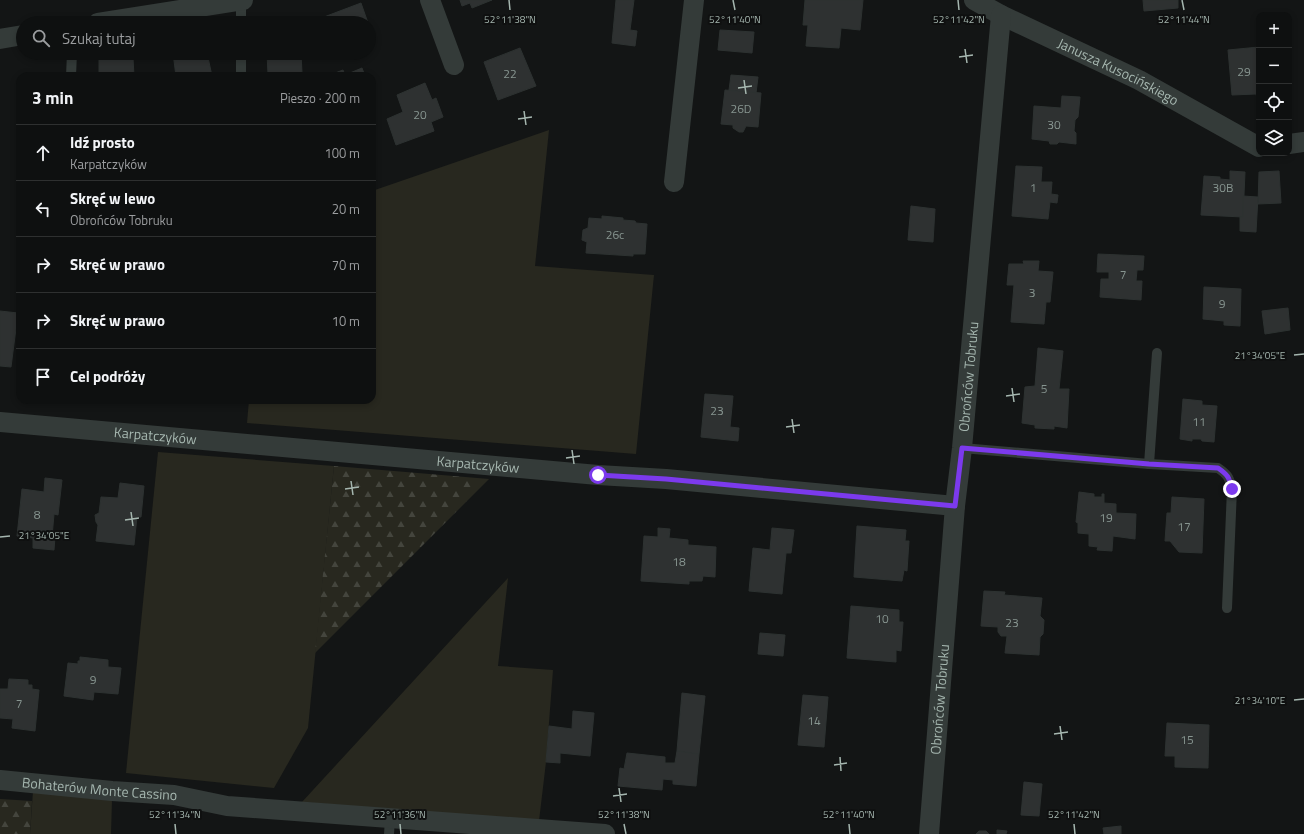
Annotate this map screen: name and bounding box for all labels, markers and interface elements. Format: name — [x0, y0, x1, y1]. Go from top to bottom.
text: 52°11'38"N — [484, 12, 536, 27]
text: 52°11'40"N — [709, 12, 761, 27]
text: 52°11'42"N — [933, 12, 985, 27]
text: 52°11'44"N — [1158, 12, 1210, 27]
map controls — [1256, 12, 1292, 156]
button: + — [1256, 12, 1292, 48]
search box — [16, 16, 376, 60]
icon: search — [30, 27, 52, 49]
text: Szukaj tutaj — [62, 27, 135, 50]
street label: Janusza Kusocińskiego — [1054, 32, 1183, 110]
button: − — [1256, 48, 1292, 84]
house number: 29 — [1237, 62, 1251, 81]
house number: 22 — [503, 64, 517, 83]
button: locate — [1256, 84, 1292, 120]
text: 3 min — [32, 85, 73, 111]
text: Pieszo · 200 m — [280, 88, 360, 108]
house number: 26D — [730, 99, 752, 118]
house number: 20 — [413, 105, 427, 124]
house number: 30 — [1047, 115, 1061, 134]
button: layers — [1256, 120, 1292, 156]
text: Idź prosto — [70, 131, 135, 154]
icon: ahead — [32, 142, 54, 164]
text: 100 m — [324, 143, 360, 163]
text: Karpatczyków — [70, 154, 147, 174]
house number: 1 — [1030, 178, 1036, 197]
house number: 30B — [1213, 178, 1233, 197]
text: Skręć w lewo — [70, 187, 155, 210]
icon: left — [32, 198, 54, 220]
text: 20 m — [332, 199, 360, 219]
text: Obrońców Tobruku — [70, 210, 173, 230]
house number: 26c — [606, 225, 624, 244]
text: Skręć w prawo — [70, 253, 165, 276]
icon: right — [32, 254, 54, 276]
text: 70 m — [332, 255, 360, 275]
house number: 7 — [1120, 265, 1126, 284]
house number: 3 — [1029, 283, 1035, 302]
house number: 9 — [1219, 294, 1226, 313]
text: Skręć w prawo — [70, 309, 165, 332]
icon: right — [32, 310, 54, 332]
text: 10 m — [332, 311, 360, 331]
street label: Obrońców Tobruku — [952, 321, 983, 433]
text: 21°34'05"E — [1235, 348, 1286, 363]
text: Cel podróży — [70, 365, 145, 388]
icon: arrive — [32, 366, 54, 388]
house number: 5 — [1041, 379, 1048, 398]
house number: 23 — [710, 401, 724, 420]
house number: 11 — [1192, 412, 1206, 431]
street label: Karpatczyków — [113, 421, 198, 449]
street label: Karpatczyków — [436, 450, 521, 478]
route start — [589, 466, 607, 484]
route end — [1223, 480, 1241, 498]
house number: 8 — [34, 505, 41, 524]
house number: 19 — [1099, 508, 1113, 527]
house number: 17 — [1177, 517, 1191, 536]
text: 21°34'05"E — [19, 528, 70, 543]
house number: 18 — [672, 552, 686, 571]
house number: 10 — [875, 609, 889, 628]
house number: 23 — [1005, 613, 1019, 632]
street label: Obrońców Tobruku — [924, 643, 954, 755]
house number: 9 — [90, 670, 97, 689]
text: 21°34'10"E — [1235, 693, 1286, 708]
house number: 7 — [16, 694, 22, 713]
house number: 14 — [807, 711, 821, 730]
house number: 15 — [1180, 730, 1194, 749]
street label: Bohaterów Monte Cassino — [21, 771, 178, 805]
text: 52°11'34"N — [149, 807, 201, 822]
text: 52°11'36"N — [374, 807, 426, 822]
text: 52°11'38"N — [598, 807, 650, 822]
text: 52°11'40"N — [823, 807, 875, 822]
text: 52°11'42"N — [1048, 807, 1100, 822]

